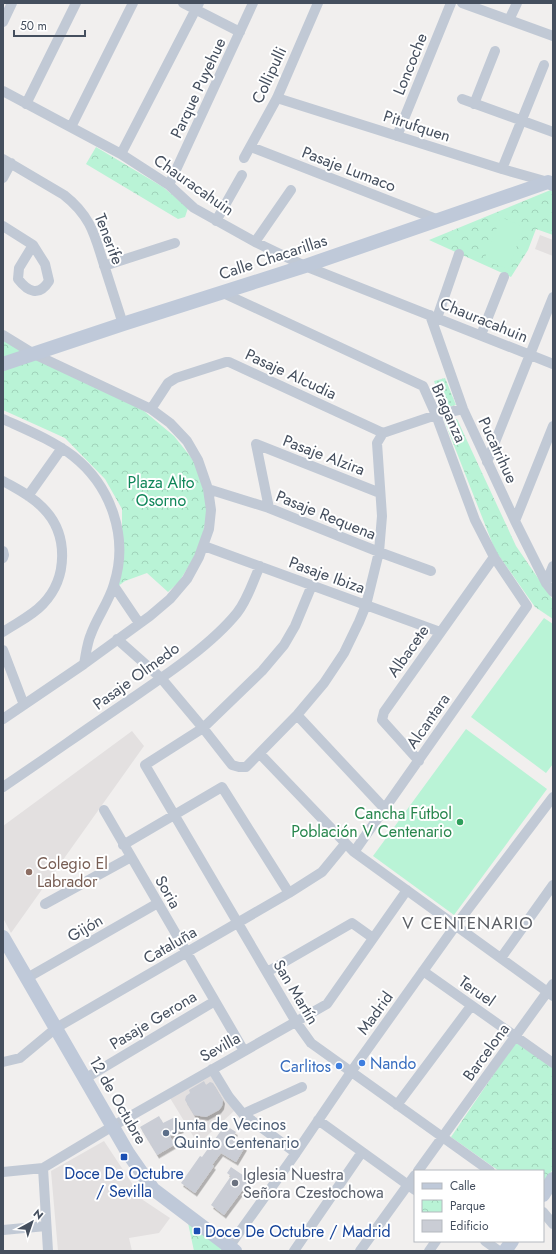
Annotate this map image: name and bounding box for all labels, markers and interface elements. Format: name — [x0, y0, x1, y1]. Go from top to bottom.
scale bar — [14, 12, 85, 38]
text: 50 m — [20, 17, 47, 35]
street label: Loncoche — [387, 30, 433, 98]
street label: Parque Puyehue — [165, 34, 231, 142]
street label: Collipulli — [246, 43, 292, 107]
street label: Pitrufquen — [380, 104, 454, 148]
street label: Pasaje Lumaco — [299, 141, 400, 198]
street label: Chauracahuin — [149, 149, 239, 221]
street label: Tenerife — [89, 210, 129, 268]
street label: Calle Chacarillas — [216, 229, 330, 285]
street label: Chauracahuin — [436, 292, 532, 348]
street label: Pasaje Alcudia — [242, 343, 340, 405]
street label: Braganza — [426, 380, 472, 446]
street label: Pucatrihue — [473, 413, 523, 487]
street label: Pasaje Alzira — [280, 429, 368, 481]
park label: Plaza Alto Osorno — [128, 471, 195, 512]
street label: Pasaje Requena — [272, 484, 380, 546]
street label: Pasaje Ibiza — [286, 551, 368, 599]
street label: Albacete — [382, 620, 434, 682]
street label: Pasaje Olmedo — [88, 637, 184, 715]
street label: Alcantara — [401, 689, 455, 753]
place label: Cancha Fútbol Población V Centenario — [291, 802, 452, 843]
marker: Cancha Fútbol Población V Centenario — [455, 817, 465, 827]
place label: Colegio El Labrador — [37, 852, 108, 893]
marker: Colegio El Labrador — [24, 867, 34, 877]
street label: Soria — [149, 871, 187, 913]
street label: Gijón — [63, 909, 107, 947]
district label: V CENTENARIO — [402, 911, 534, 935]
street label: Cataluña — [139, 920, 201, 970]
street label: San Martín — [268, 955, 324, 1029]
street label: Teruel — [454, 970, 500, 1012]
street label: Pasaje Gerona — [105, 985, 201, 1055]
street label: Madrid — [351, 987, 399, 1039]
street label: Barcelona — [457, 1018, 515, 1086]
street label: Sevilla — [196, 1027, 244, 1067]
street label: 12 de Octubre — [83, 1052, 153, 1148]
place label: Nando — [370, 1052, 417, 1075]
place label: Carlitos — [280, 1055, 331, 1078]
marker: Nando — [357, 1058, 367, 1068]
marker: Carlitos — [334, 1061, 344, 1071]
place label: Junta de Vecinos Quinto Centenario — [172, 1113, 299, 1154]
marker: Junta de Vecinos Quinto Centenario — [161, 1128, 171, 1138]
marker: Doce De Octubre / Sevilla — [119, 1152, 129, 1162]
place label: Doce De Octubre / Sevilla — [64, 1162, 184, 1203]
place label: Iglesia Nuestra Señora Czestochowa — [243, 1163, 384, 1204]
legend — [414, 1170, 544, 1242]
text: Calle — [450, 1177, 476, 1195]
marker: Iglesia Nuestra Señora Czestochowa — [230, 1178, 240, 1188]
text: Parque — [450, 1197, 485, 1215]
north arrow — [12, 1202, 52, 1242]
text: N — [30, 1205, 47, 1223]
text: Edificio — [450, 1217, 489, 1235]
place label: Doce De Octubre / Madrid — [205, 1220, 391, 1243]
marker: Doce De Octubre / Madrid — [192, 1226, 202, 1236]

